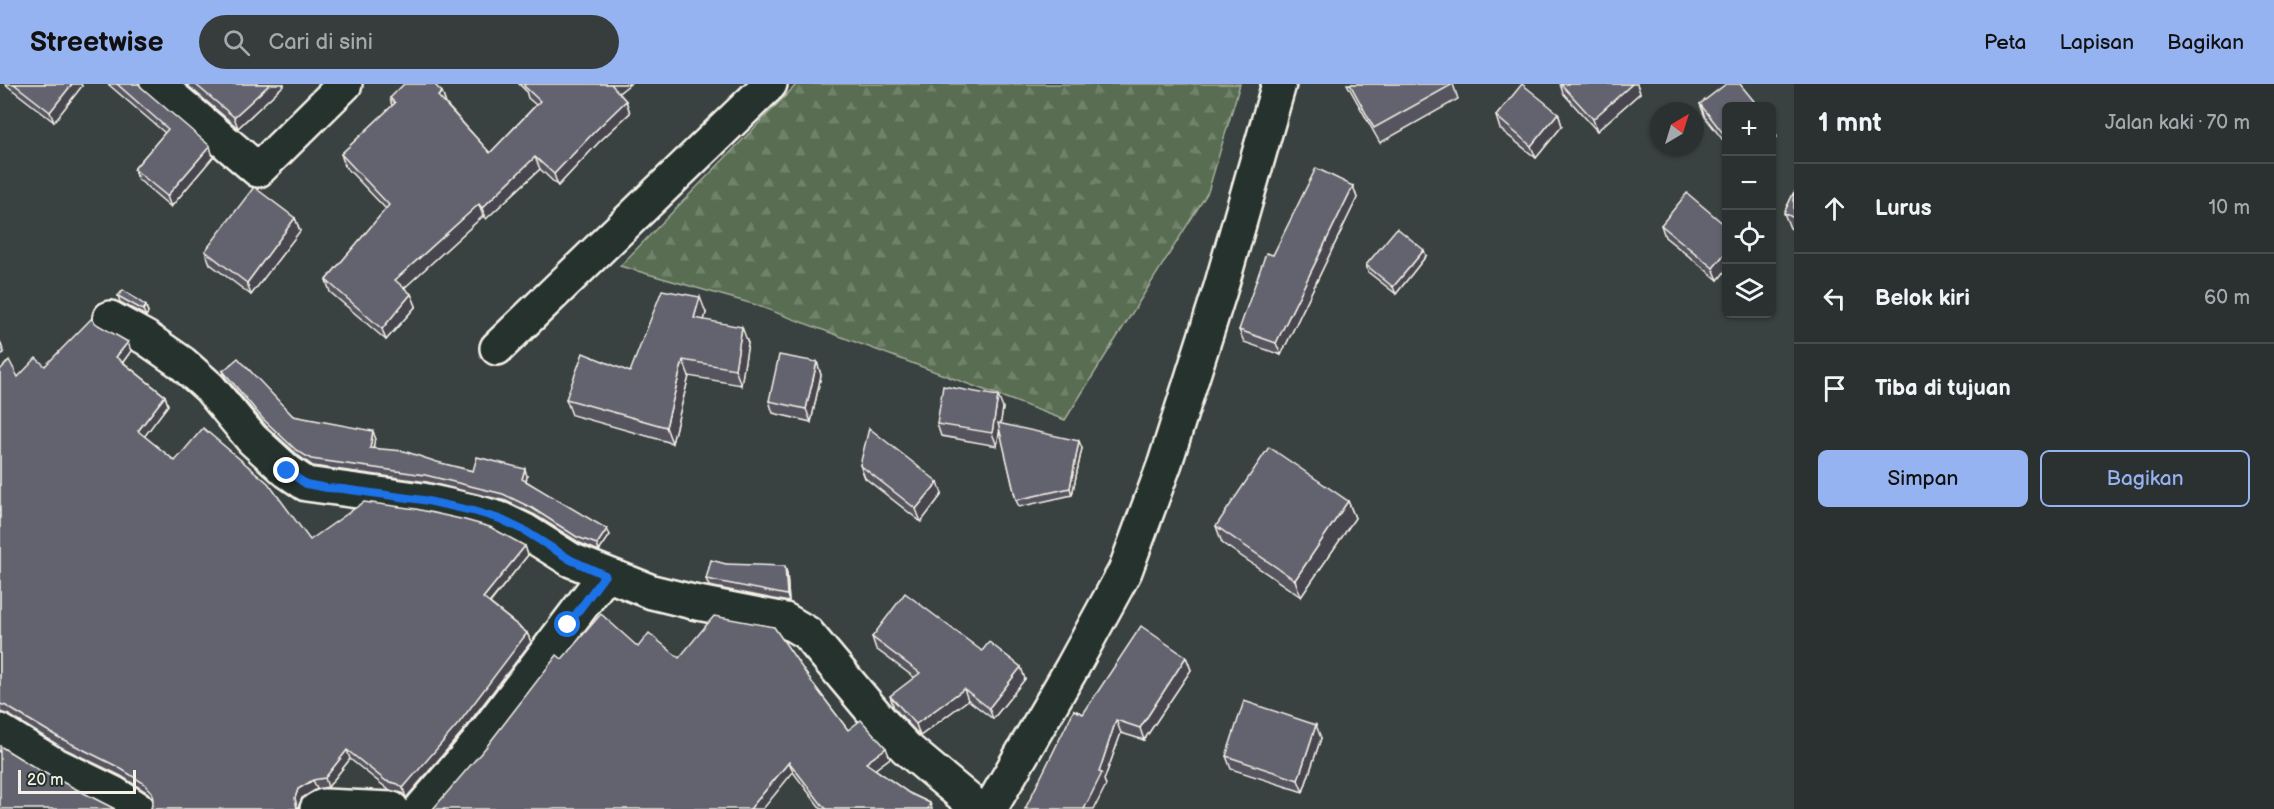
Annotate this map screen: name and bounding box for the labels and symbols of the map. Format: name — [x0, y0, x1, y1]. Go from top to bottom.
north arrow — [1650, 102, 1704, 156]
route end — [273, 457, 299, 483]
route start — [554, 611, 580, 637]
scale bar — [18, 767, 136, 794]

